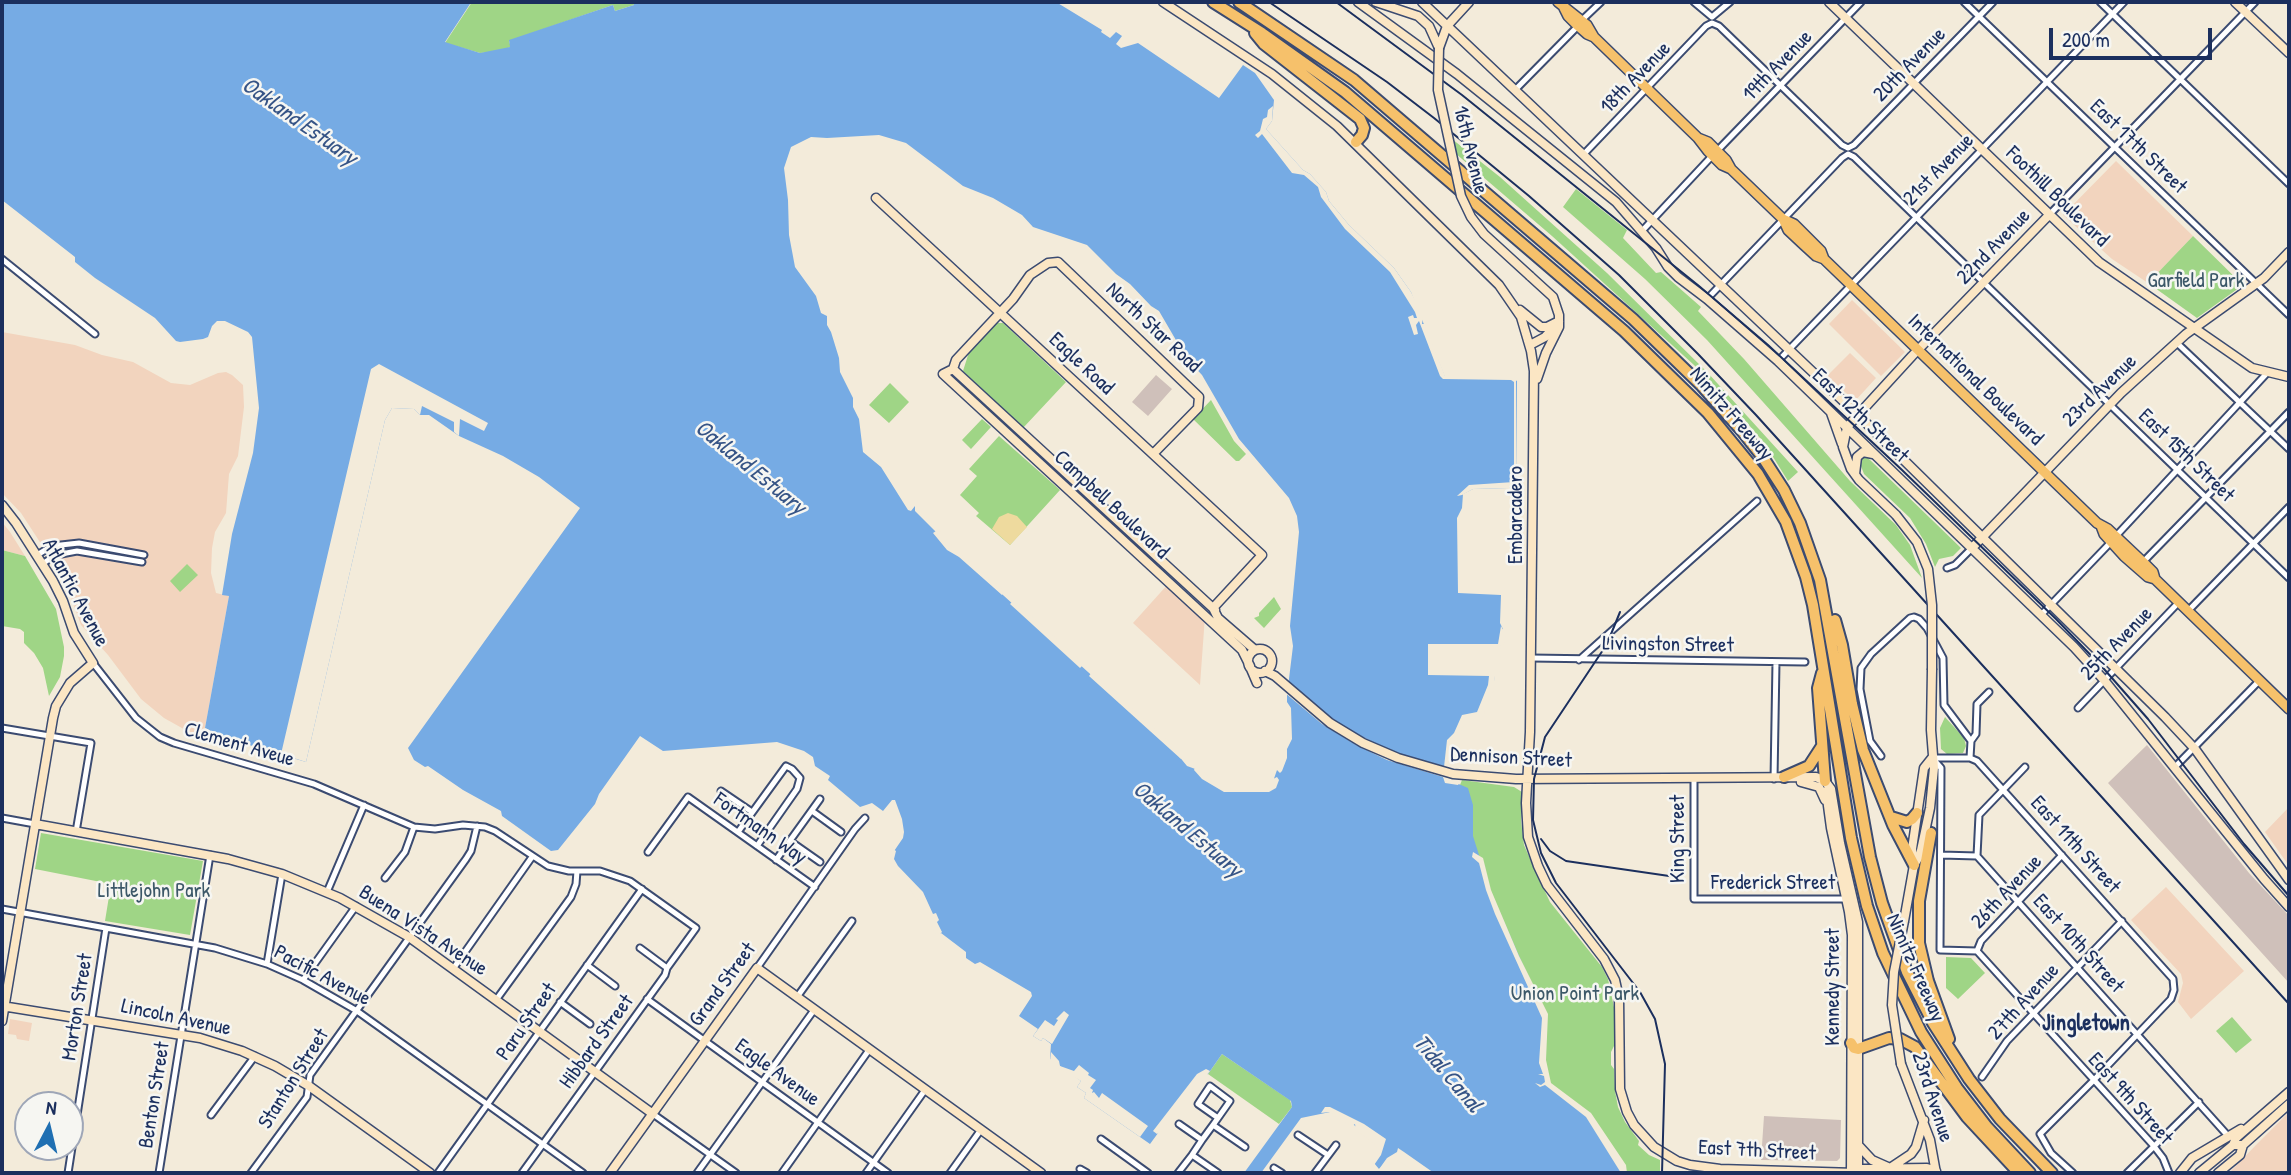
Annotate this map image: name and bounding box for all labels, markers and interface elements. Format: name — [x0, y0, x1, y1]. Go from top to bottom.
scale bar — [2053, 14, 2216, 58]
street label: 20th Avenue — [1869, 23, 1951, 107]
street label: 19th Avenue — [1738, 25, 1818, 107]
text: 200 m — [2062, 25, 2110, 54]
street label: 18th Avenue — [1595, 37, 1677, 119]
water label: Oakland Estuary — [236, 72, 362, 172]
street label: East 17th Street — [2084, 94, 2192, 200]
street label: 16th Avenue — [1447, 103, 1493, 197]
street label: 21st Avenue — [1898, 129, 1980, 211]
street label: Foothill Boulevard — [2000, 141, 2114, 253]
street label: 22nd Avenue — [1952, 204, 2036, 290]
park label: Garfield Park — [2148, 268, 2244, 294]
street label: North Star Road — [1100, 278, 1206, 378]
street label: International Boulevard — [1902, 309, 2048, 451]
street label: Eagle Road — [1043, 327, 1119, 401]
street label: 23rd Avenue — [2058, 349, 2142, 433]
street label: Nimitz Freeway — [1684, 362, 1778, 466]
street label: East 12th Street — [1806, 364, 1914, 468]
street label: East 15th Street — [2133, 404, 2239, 508]
water label: Oakland Estuary — [689, 415, 811, 521]
street label: Campbell Boulevard — [1048, 445, 1174, 565]
street label: Embarcadero — [1503, 466, 1529, 564]
street label: Atlantic Avenue — [36, 535, 114, 651]
street label: 25th Avenue — [2076, 602, 2158, 686]
street label: Livingston Street — [1602, 631, 1734, 659]
street label: Clement Aveue — [181, 717, 297, 773]
street label: Dennison Street — [1450, 742, 1572, 774]
water label: Oakland Estuary — [1126, 776, 1248, 884]
street label: Fortmann Way — [709, 788, 811, 870]
street label: East 11th Street — [2025, 791, 2125, 899]
street label: King Street — [1665, 795, 1691, 883]
street label: 26th Avenue — [1966, 850, 2048, 934]
street label: Frederick Street — [1711, 870, 1835, 896]
park label: Littlejohn Park — [98, 878, 210, 904]
street label: Buena Vista Avenue — [354, 880, 492, 982]
street label: East 10th Street — [2027, 889, 2129, 999]
street label: Nimitz Freeway — [1880, 910, 1950, 1026]
street label: Kennedy Street — [1820, 928, 1846, 1046]
street label: Grand Street — [684, 938, 762, 1032]
street label: Pacific Avenue — [269, 940, 375, 1012]
street label: Morton Street — [57, 952, 99, 1062]
street label: 27th Avenue — [1983, 959, 2065, 1045]
street label: Paru Street — [491, 979, 563, 1065]
park label: Union Point Park — [1511, 981, 1639, 1007]
street label: Hibbard Street — [554, 990, 640, 1094]
street label: Lincoln Avenue — [119, 994, 233, 1042]
district label: Jingletown — [2042, 1010, 2130, 1038]
street label: Stanton Street — [253, 1024, 335, 1134]
water label: Tidal Canal — [1407, 1030, 1487, 1118]
street label: Eagle Avenue — [730, 1034, 824, 1112]
street label: Benton Street — [134, 1040, 176, 1150]
street label: East 9th Street — [2082, 1048, 2178, 1150]
street label: 23rd Avenue — [1906, 1049, 1958, 1145]
north arrow — [14, 1091, 84, 1161]
text: N — [45, 1094, 58, 1121]
street label: East 7th Street — [1698, 1135, 1816, 1167]

